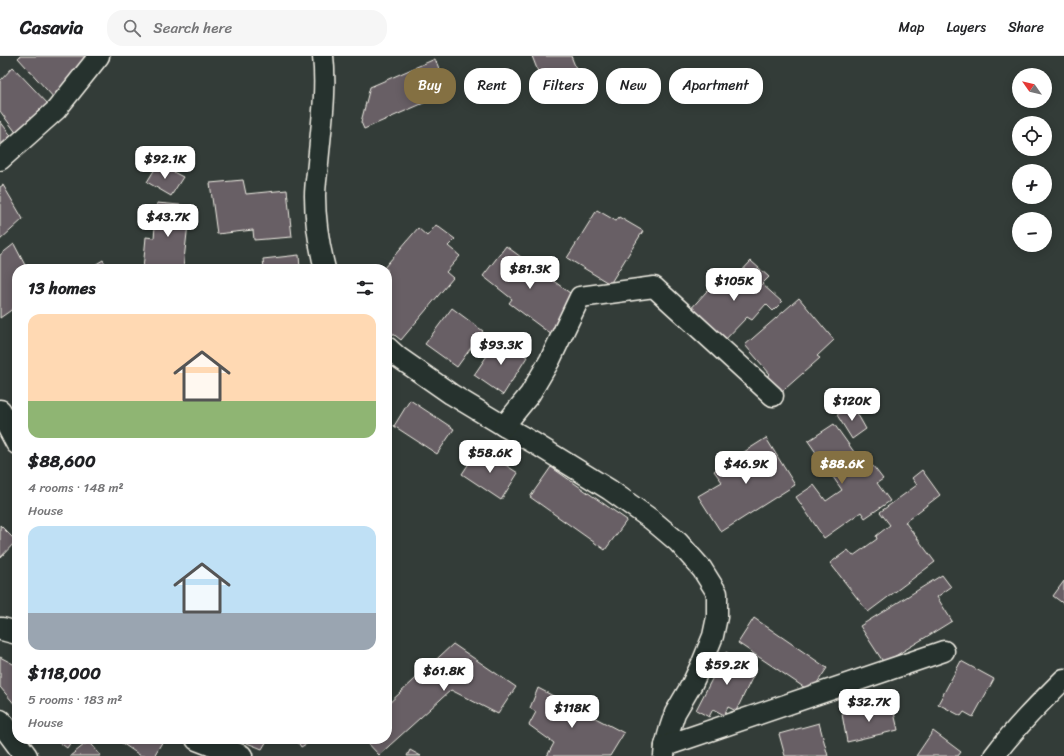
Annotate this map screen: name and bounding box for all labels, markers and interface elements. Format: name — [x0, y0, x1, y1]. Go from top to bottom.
search box — [107, 10, 387, 46]
text: Casavia — [20, 11, 83, 44]
text: Search here — [153, 15, 232, 41]
text: Map — [899, 15, 924, 40]
text: Layers — [946, 15, 986, 40]
text: Share — [1008, 15, 1044, 40]
icon: search — [121, 17, 143, 39]
chip: Buy — [404, 68, 456, 104]
chip: Rent — [464, 68, 521, 104]
chip: Filters — [529, 68, 598, 104]
chip: New — [606, 68, 661, 104]
chip: Apartment — [669, 68, 763, 104]
north arrow — [1012, 68, 1052, 108]
map controls — [1012, 68, 1052, 252]
button: locate — [1012, 116, 1052, 156]
pin: $92.1K — [132, 146, 198, 180]
text: $92.1K — [144, 147, 186, 170]
button: + — [1012, 164, 1052, 204]
pin: $43.7K — [135, 204, 201, 238]
text: $43.7K — [146, 205, 190, 228]
button: − — [1012, 212, 1052, 252]
pin: $81.3K — [497, 256, 563, 290]
text: $81.3K — [509, 257, 551, 280]
pin: $105K — [706, 268, 762, 302]
text: $105K — [715, 269, 753, 292]
text: 13 homes — [28, 273, 95, 303]
icon: filters — [354, 277, 376, 299]
pin: $93.3K — [468, 332, 534, 366]
text: $93.3K — [480, 333, 522, 356]
icon: home — [166, 340, 238, 412]
pin: $120K — [824, 388, 880, 422]
text: $120K — [833, 389, 871, 412]
pin: $58.6K — [457, 440, 523, 474]
text: $58.6K — [468, 441, 512, 464]
text: $88,600 — [28, 446, 96, 476]
pin: $46.9K — [713, 451, 779, 485]
pin: $88.6K — [809, 451, 875, 485]
text: $46.9K — [724, 452, 768, 475]
text: $88.6K — [820, 452, 864, 475]
text: 4 rooms · 148 m² — [28, 476, 124, 499]
text: House — [28, 499, 63, 522]
icon: home — [166, 552, 238, 624]
pin: $59.2K — [694, 652, 760, 686]
text: $59.2K — [705, 653, 749, 676]
text: $118,000 — [28, 658, 101, 688]
pin: $61.8K — [411, 658, 477, 692]
text: $61.8K — [423, 659, 465, 682]
text: 5 rooms · 183 m² — [28, 688, 122, 711]
pin: $32.7K — [836, 689, 902, 723]
text: $32.7K — [848, 690, 890, 713]
pin: $118K — [544, 695, 600, 729]
text: $118K — [554, 696, 590, 719]
text: House — [28, 711, 63, 734]

